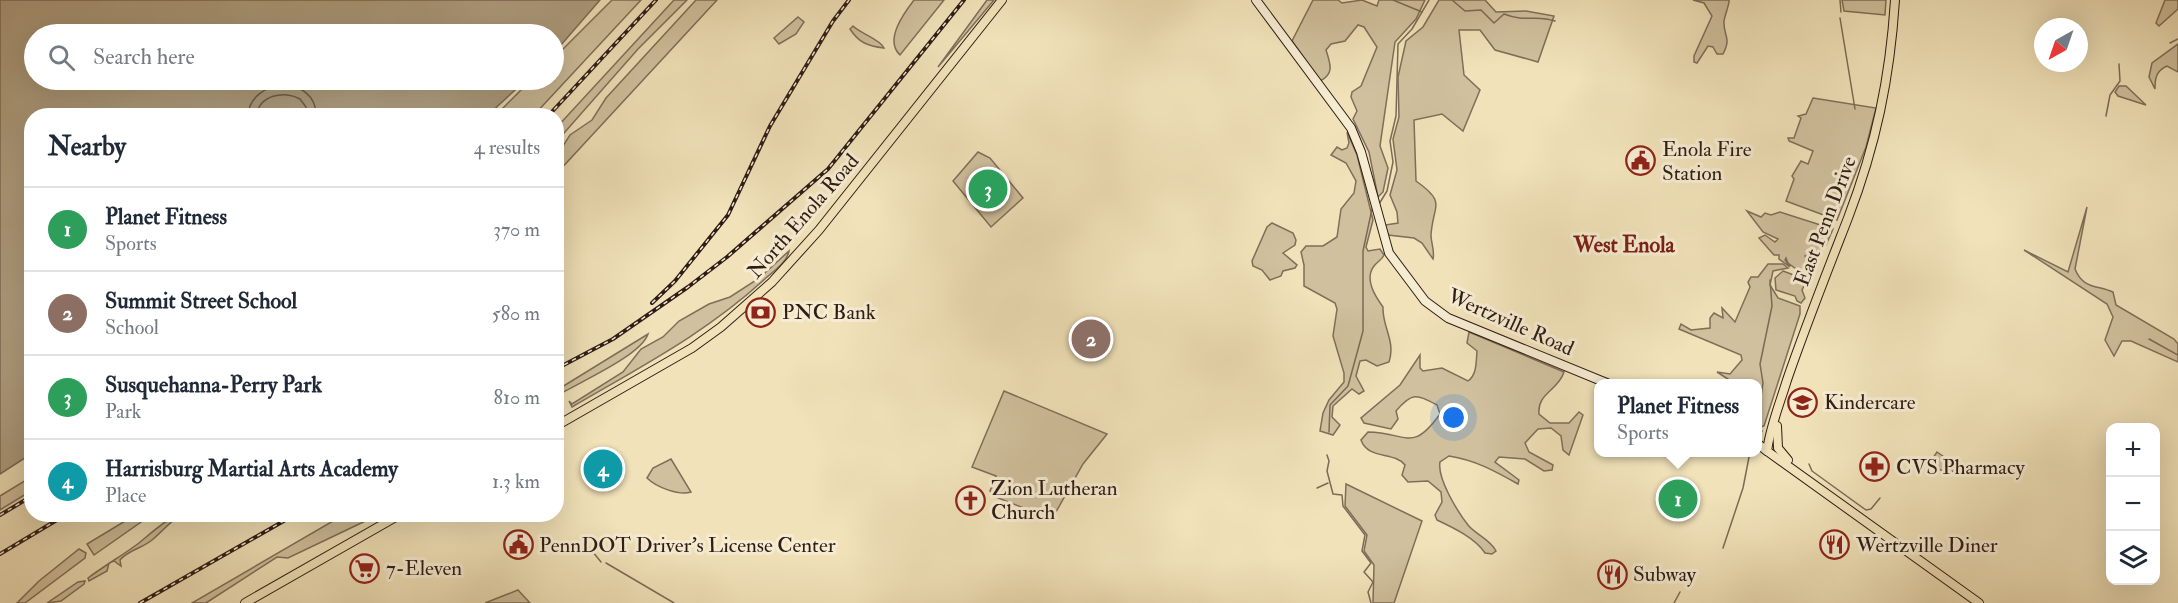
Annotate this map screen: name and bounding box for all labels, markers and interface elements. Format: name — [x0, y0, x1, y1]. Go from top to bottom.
north arrow — [2034, 18, 2088, 72]
search box — [24, 24, 564, 90]
icon: search — [45, 41, 78, 74]
text: Search here — [93, 43, 195, 71]
text: Nearby — [48, 131, 126, 163]
text: 4 results — [474, 135, 540, 160]
place label: Enola Fire Station — [1662, 136, 1752, 187]
public building icon: Enola Fire Station — [1625, 145, 1657, 177]
street label: North Enola Road — [742, 148, 865, 284]
street label: East Penn Drive — [1788, 152, 1863, 290]
pin: 3 — [968, 166, 1008, 212]
text: Planet Fitness — [105, 203, 227, 231]
text: 1 — [64, 217, 71, 242]
text: 370 m — [493, 217, 540, 242]
text: Sports — [105, 231, 157, 256]
district label: West Enola — [1572, 231, 1676, 259]
street label: Wertzville Road — [1443, 282, 1579, 363]
text: Summit Street School — [105, 287, 297, 315]
bank icon: PNC Bank — [745, 296, 777, 328]
place label: PNC Bank — [782, 299, 876, 326]
text: 2 — [62, 301, 73, 326]
text: 580 m — [492, 301, 540, 326]
text: School — [105, 315, 159, 340]
pin: 2 — [1072, 316, 1110, 362]
text: Susquehanna-Perry Park — [105, 371, 322, 399]
popup — [1594, 379, 1762, 457]
text: 3 — [64, 385, 71, 410]
text: 810 m — [494, 385, 540, 410]
school or university icon: Kindercare — [1787, 386, 1819, 418]
place label: Kindercare — [1824, 389, 1916, 416]
text: Planet Fitness — [1617, 392, 1739, 420]
text: Park — [105, 399, 141, 424]
your location — [1439, 403, 1468, 432]
text: Sports — [1617, 420, 1669, 445]
map controls — [2106, 423, 2160, 585]
button: + — [2106, 423, 2160, 477]
pin: 4 — [584, 446, 622, 492]
pharmacy icon: CVS Pharmacy — [1859, 451, 1891, 483]
place label: CVS Pharmacy — [1896, 454, 2025, 481]
text: Harrisburg Martial Arts Academy — [105, 455, 398, 483]
text: 4 — [62, 469, 73, 494]
text: 1.3 km — [492, 469, 540, 494]
place label: Zion Lutheran Church — [991, 475, 1118, 526]
pin: 1 — [1658, 476, 1698, 522]
button: − — [2106, 477, 2160, 531]
text: Place — [105, 483, 146, 508]
church icon: Zion Lutheran Church — [954, 484, 986, 516]
public building icon: PennDOT Driver's License Center — [502, 529, 534, 561]
restaurant icon: Wertzville Diner — [1819, 529, 1851, 561]
button: layers — [2106, 531, 2160, 585]
place label: PennDOT Driver's License Center — [539, 532, 836, 559]
place label: Wertzville Diner — [1855, 532, 1998, 559]
supermarket icon: 7-Eleven — [349, 552, 381, 584]
place label: 7-Eleven — [386, 555, 462, 582]
restaurant icon: Subway — [1596, 558, 1628, 590]
place label: Subway — [1633, 561, 1697, 588]

